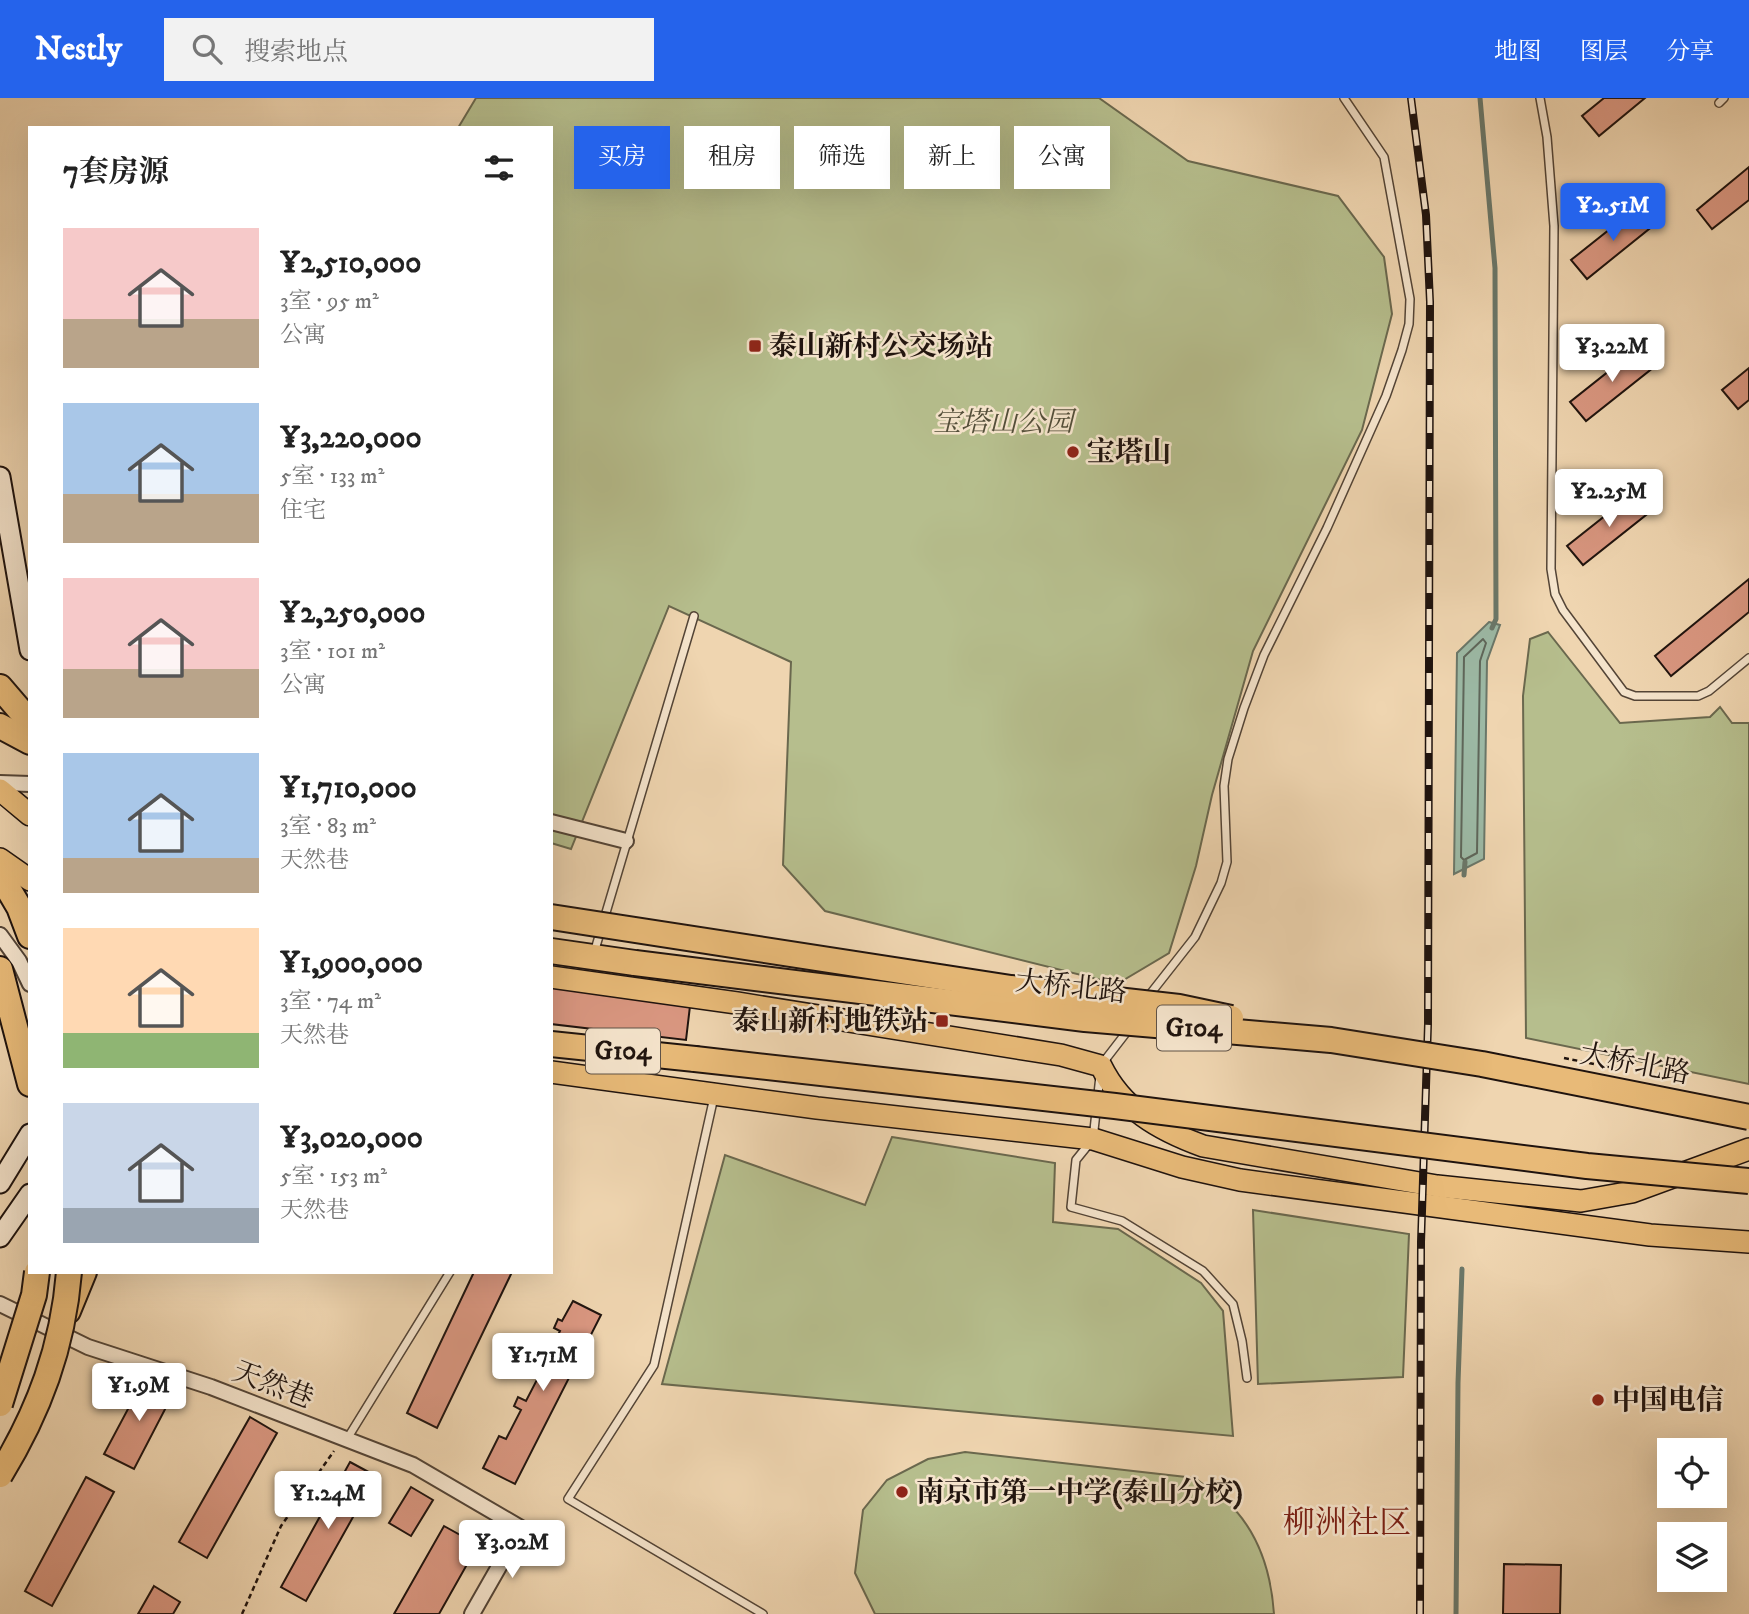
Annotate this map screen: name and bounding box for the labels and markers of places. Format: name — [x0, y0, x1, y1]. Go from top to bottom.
pin: ¥2.51M — [1556, 184, 1670, 243]
pin: ¥3.22M — [1555, 324, 1669, 384]
place label: 泰山新村公交场站 — [769, 329, 993, 364]
marker: 泰山新村公交场站 — [747, 338, 763, 354]
place label: 宝塔山 — [1087, 435, 1171, 470]
marker: 宝塔山 — [1065, 444, 1081, 460]
pin: ¥2.25M — [1552, 470, 1666, 529]
place label: 泰山新村地铁站 — [732, 1004, 928, 1039]
marker: 泰山新村地铁站 — [934, 1013, 950, 1029]
pin: ¥1.71M — [486, 1334, 600, 1393]
pin: ¥1.9M — [90, 1364, 188, 1423]
place label: 中国电信 — [1612, 1383, 1724, 1418]
marker: 中国电信 — [1590, 1392, 1606, 1408]
pin: ¥1.24M — [271, 1472, 385, 1531]
place label: 南京市第一中学(泰山分校) — [916, 1475, 1243, 1510]
marker: 南京市第一中学(泰山分校) — [894, 1484, 910, 1500]
pin: ¥3.02M — [455, 1520, 569, 1580]

